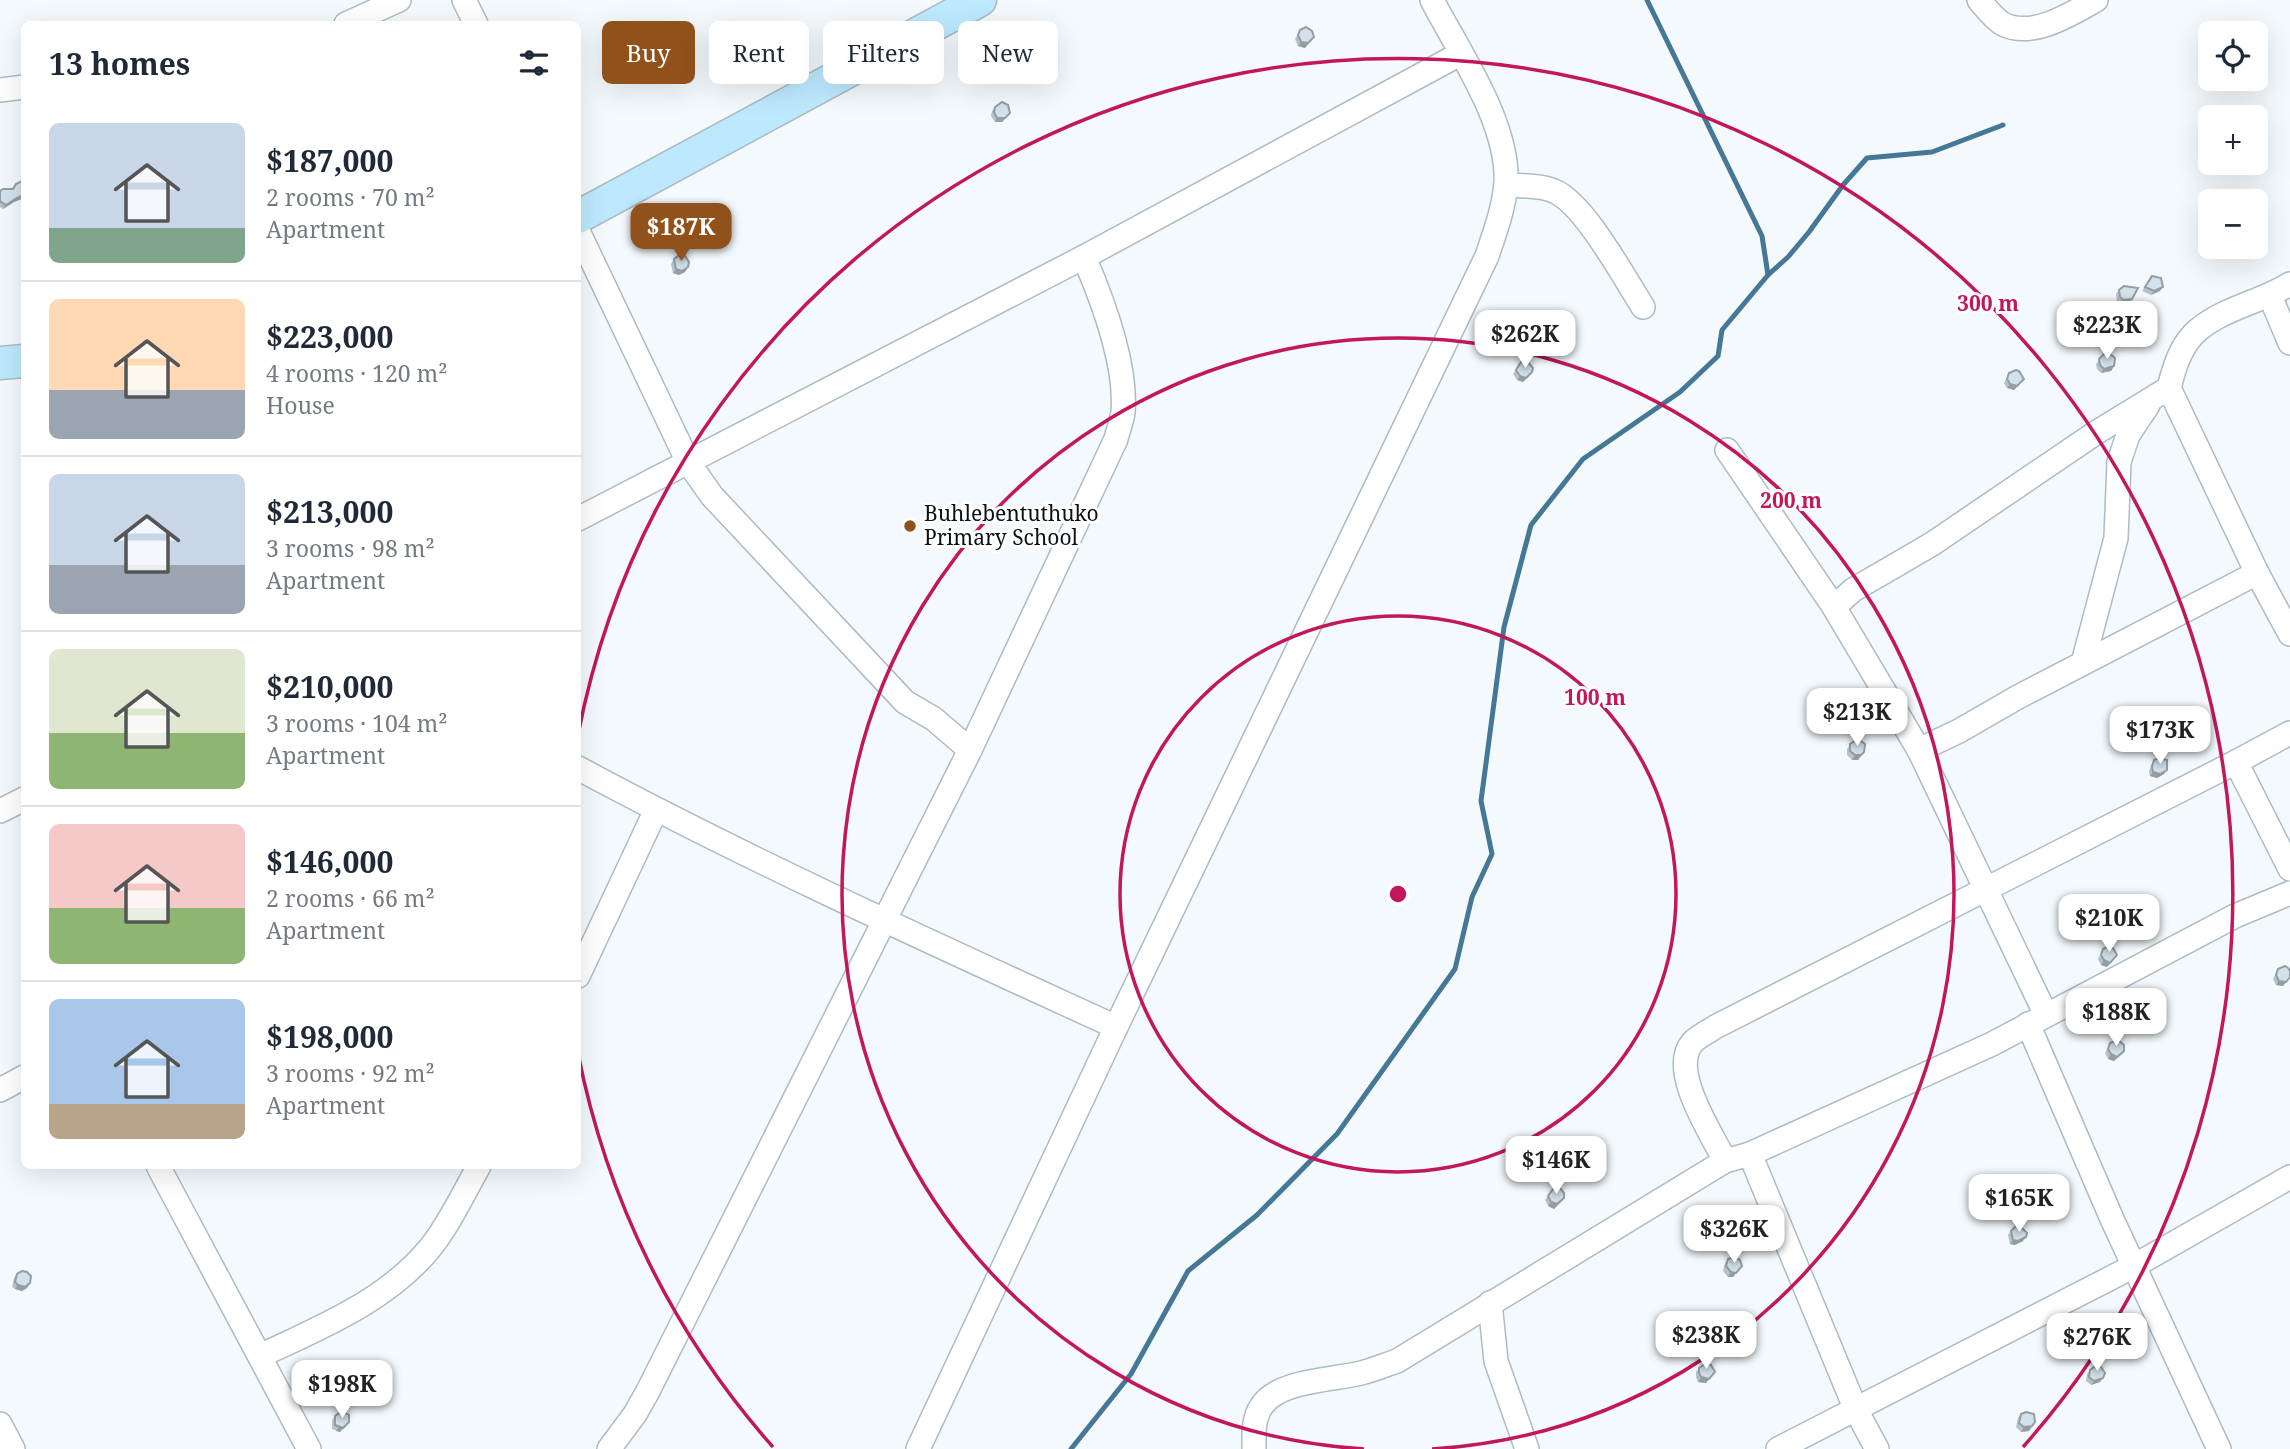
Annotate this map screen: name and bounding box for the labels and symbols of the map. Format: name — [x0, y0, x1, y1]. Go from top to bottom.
pin: $187K — [632, 204, 730, 263]
text: 300 m — [1957, 289, 2019, 317]
pin: $223K — [2058, 302, 2156, 361]
pin: $262K — [1476, 310, 1574, 370]
text: 200 m — [1760, 486, 1822, 514]
place label: Buhlebentuthuko Primary School — [924, 499, 1099, 551]
marker: Buhlebentuthuko Primary School — [902, 518, 918, 534]
text: 100 m — [1564, 683, 1626, 711]
pin: $213K — [1808, 688, 1906, 748]
pin: $173K — [2111, 706, 2209, 766]
centre of rings — [1386, 882, 1410, 906]
pin: $210K — [2060, 894, 2158, 954]
pin: $188K — [2067, 988, 2165, 1048]
pin: $146K — [1507, 1136, 1605, 1196]
pin: $165K — [1970, 1174, 2068, 1234]
pin: $326K — [1685, 1206, 1783, 1265]
pin: $238K — [1657, 1312, 1755, 1371]
pin: $276K — [2048, 1314, 2146, 1373]
pin: $198K — [293, 1360, 391, 1420]

